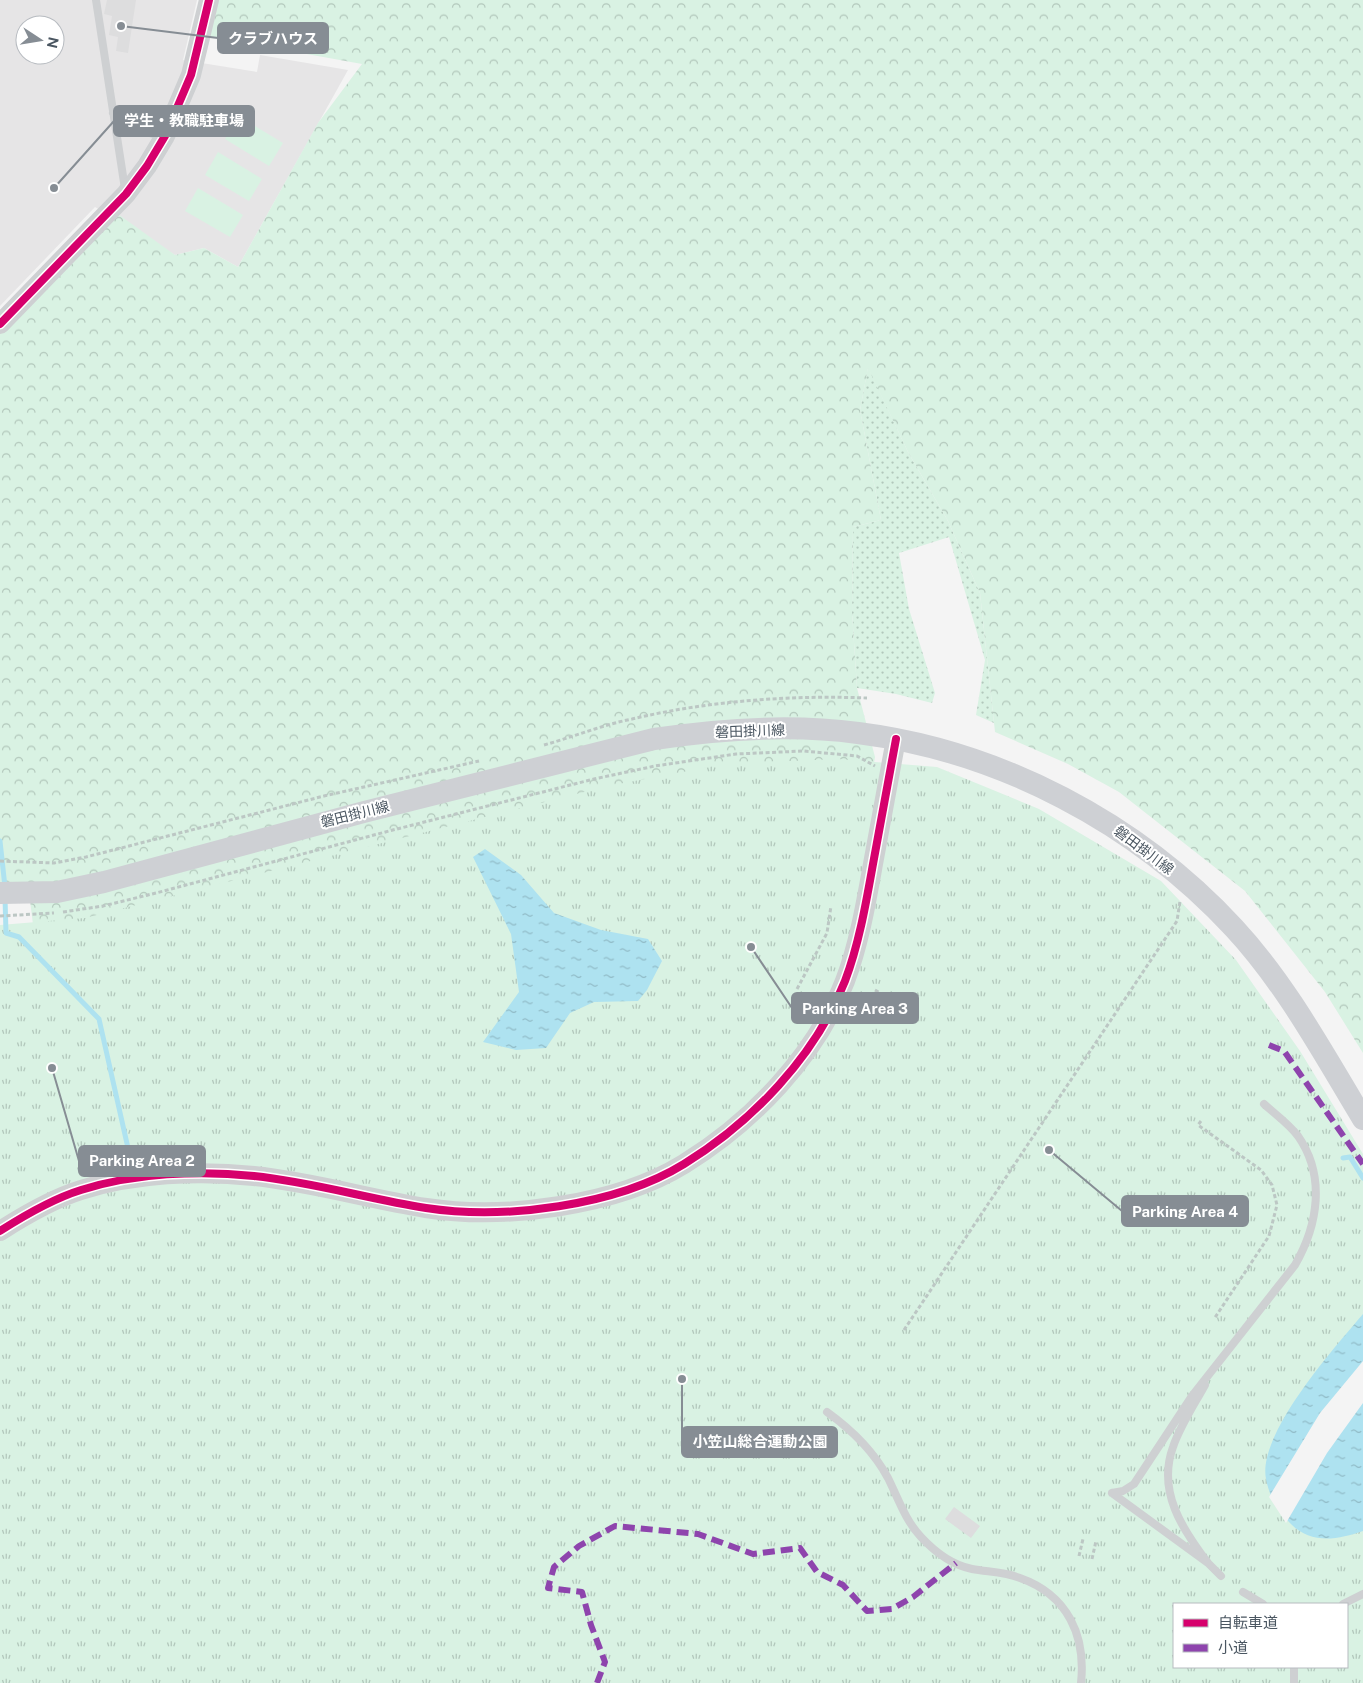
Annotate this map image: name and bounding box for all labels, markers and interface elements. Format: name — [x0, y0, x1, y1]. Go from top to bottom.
north arrow — [15, 15, 65, 65]
callout: クラブハウス — [218, 23, 328, 53]
text: クラブハウス — [228, 30, 318, 47]
text: N — [44, 36, 62, 50]
callout: 学生・教職駐車場 — [114, 106, 254, 136]
text: 学生・教職駐車場 — [124, 112, 244, 129]
street label: 磐田掛川線 — [715, 722, 785, 740]
street label: 磐田掛川線 — [319, 798, 391, 830]
street label: 磐田掛川線 — [1111, 823, 1177, 877]
callout: Parking Area 3 — [792, 993, 918, 1023]
text: Parking Area 3 — [802, 1000, 908, 1017]
callout: Parking Area 2 — [79, 1146, 205, 1176]
text: Parking Area 2 — [89, 1152, 195, 1169]
callout: Parking Area 4 — [1122, 1196, 1248, 1226]
text: Parking Area 4 — [1132, 1203, 1238, 1220]
callout: 小笠山総合運動公園 — [682, 1427, 837, 1457]
text: 小笠山総合運動公園 — [692, 1433, 828, 1450]
legend — [1173, 1603, 1348, 1668]
text: 自転車道 — [1218, 1614, 1278, 1631]
text: 小道 — [1218, 1639, 1248, 1656]

